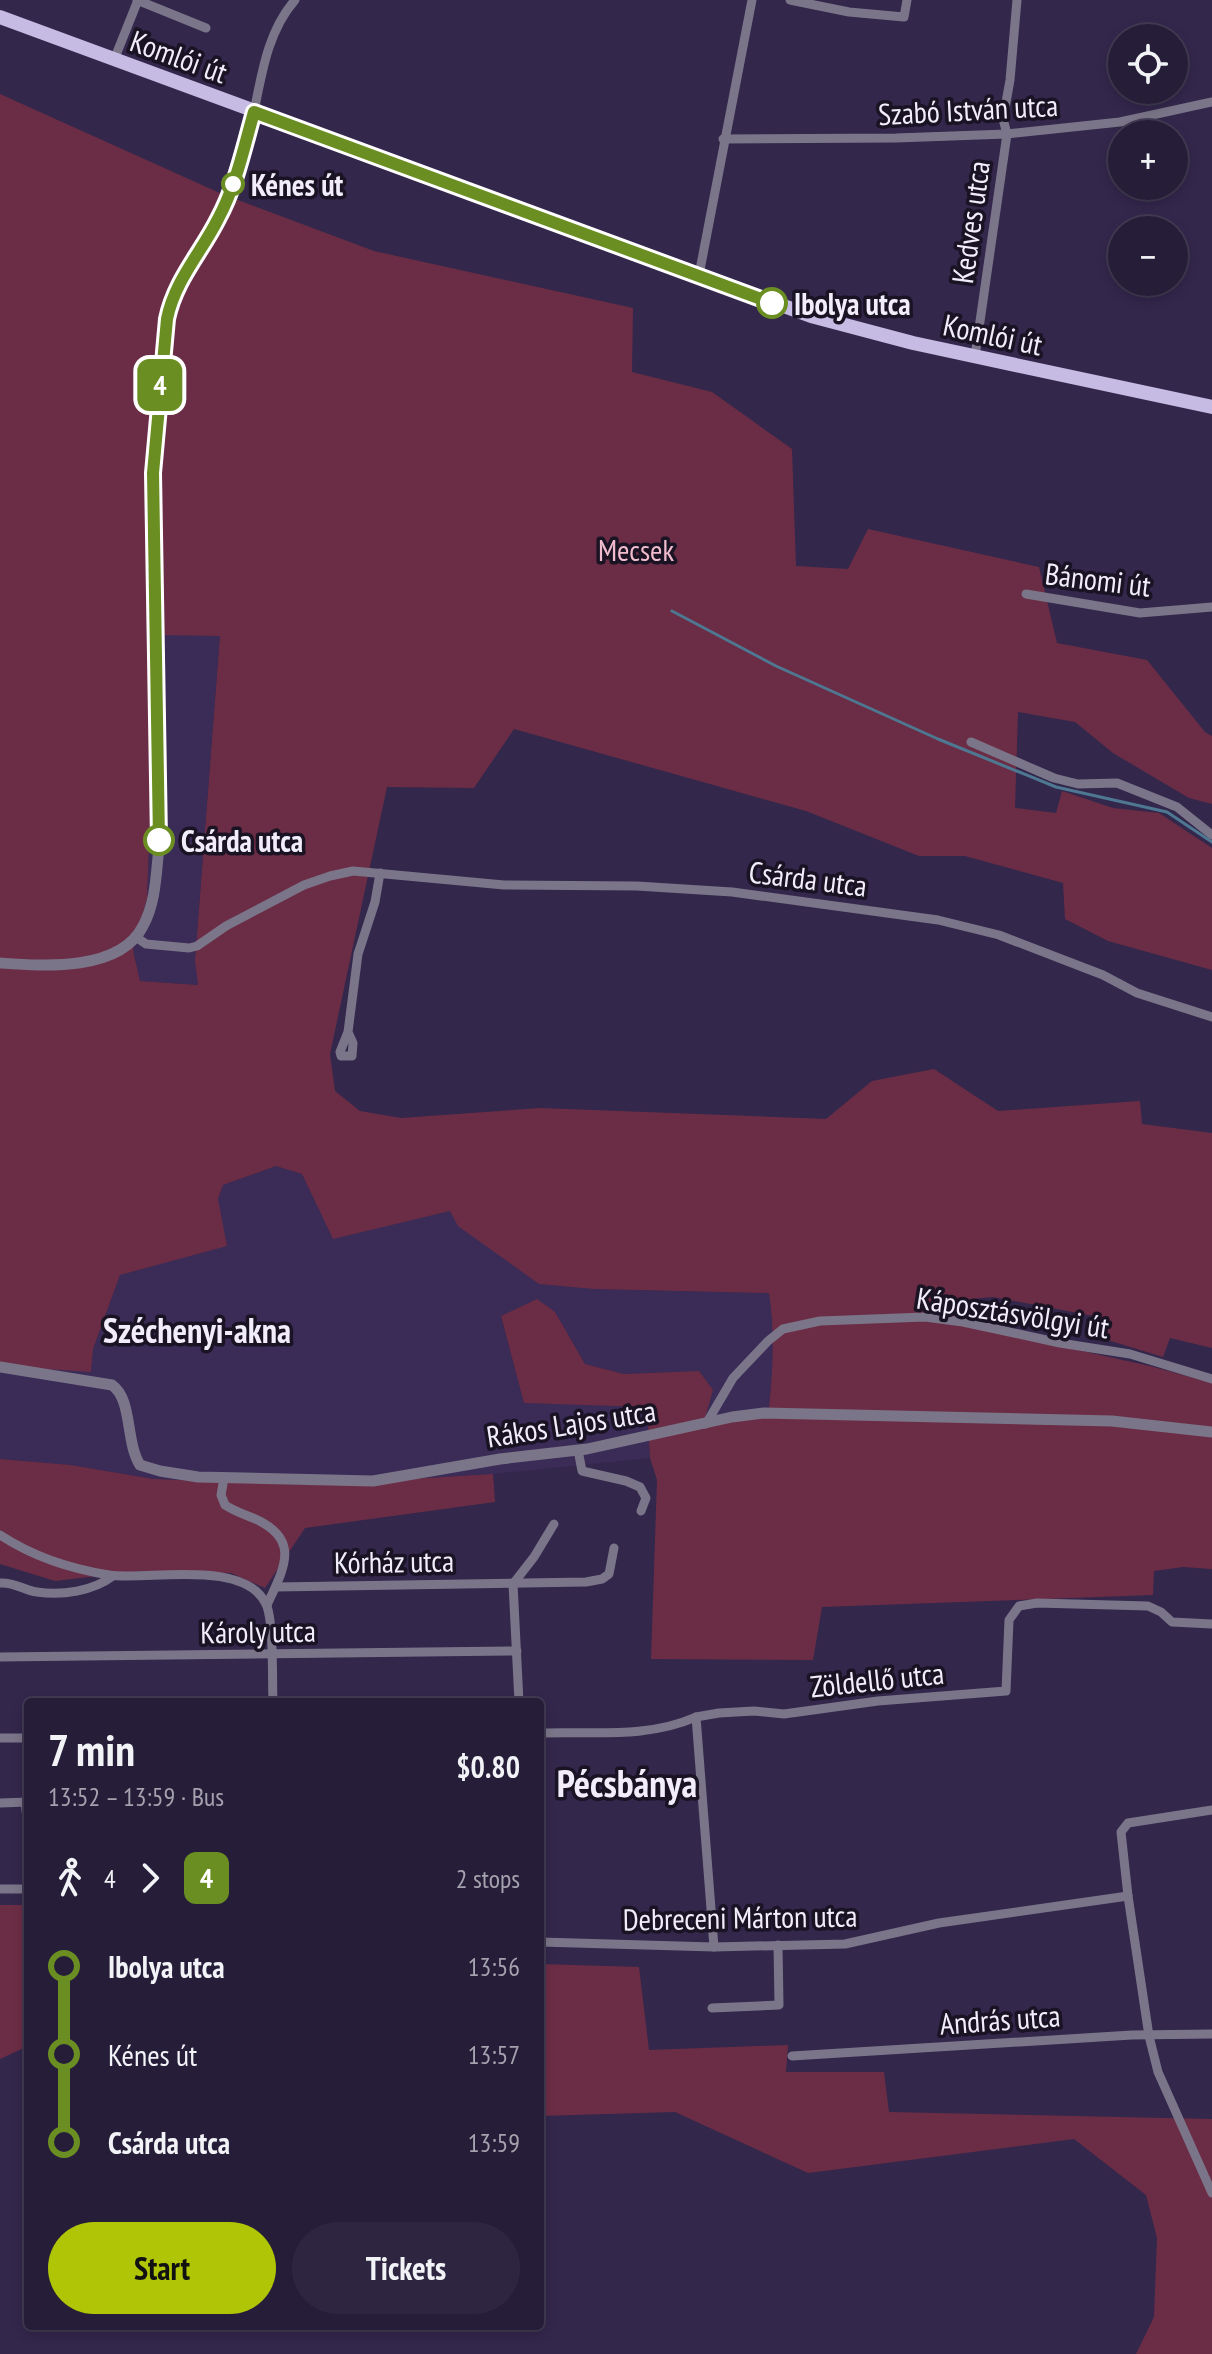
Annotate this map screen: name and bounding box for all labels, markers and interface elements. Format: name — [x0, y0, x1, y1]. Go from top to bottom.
street label: Komlói út — [125, 21, 233, 92]
map controls — [1108, 24, 1188, 296]
button: locate — [1108, 24, 1188, 104]
street label: Szabó István utca — [877, 85, 1059, 133]
button: + — [1108, 120, 1188, 200]
street label: Kedves utca — [942, 158, 998, 286]
place label: Kénes út — [251, 165, 344, 204]
marker: Kénes út — [222, 173, 244, 195]
button: − — [1108, 216, 1188, 296]
place label: Ibolya utca — [794, 284, 911, 323]
marker: Ibolya utca — [757, 288, 787, 318]
street label: Komlói út — [940, 305, 1047, 364]
line badge: 4 — [134, 359, 186, 411]
text: 4 — [153, 366, 167, 403]
park label: Mecsek — [598, 530, 674, 569]
street label: Bánomi út — [1043, 553, 1154, 605]
place label: Csárda utca — [181, 821, 303, 860]
marker: Csárda utca — [144, 825, 174, 855]
street label: Csárda utca — [747, 851, 869, 905]
street label: Káposztásvölgyi út — [914, 1278, 1113, 1347]
district label: Széchenyi-akna — [103, 1308, 291, 1352]
street label: Rákos Lajos utca — [484, 1390, 658, 1456]
street label: Kórház utca — [334, 1540, 454, 1582]
street label: Károly utca — [200, 1610, 316, 1652]
street label: Zöldellő utca — [808, 1653, 946, 1705]
text: 7 min — [48, 1721, 135, 1778]
text: $0.80 — [456, 1747, 520, 1786]
district label: Pécsbánya — [557, 1758, 697, 1807]
text: 13:52 – 13:59 · Bus — [48, 1780, 224, 1813]
icon: walk — [48, 1856, 92, 1900]
icon: forward — [128, 1856, 172, 1900]
text: 4 — [200, 1859, 213, 1896]
text: 4 — [104, 1862, 116, 1895]
text: 2 stops — [456, 1862, 520, 1895]
street label: Debreceni Márton utca — [622, 1895, 858, 1939]
text: Ibolya utca — [108, 1947, 225, 1986]
text: 13:56 — [468, 1950, 520, 1983]
street label: András utca — [938, 1995, 1062, 2043]
text: Kénes út — [108, 2035, 197, 2074]
text: 13:57 — [468, 2038, 520, 2071]
text: Csárda utca — [108, 2123, 230, 2162]
text: 13:59 — [468, 2126, 520, 2159]
button: Start — [48, 2222, 276, 2314]
button: Tickets — [292, 2222, 520, 2314]

